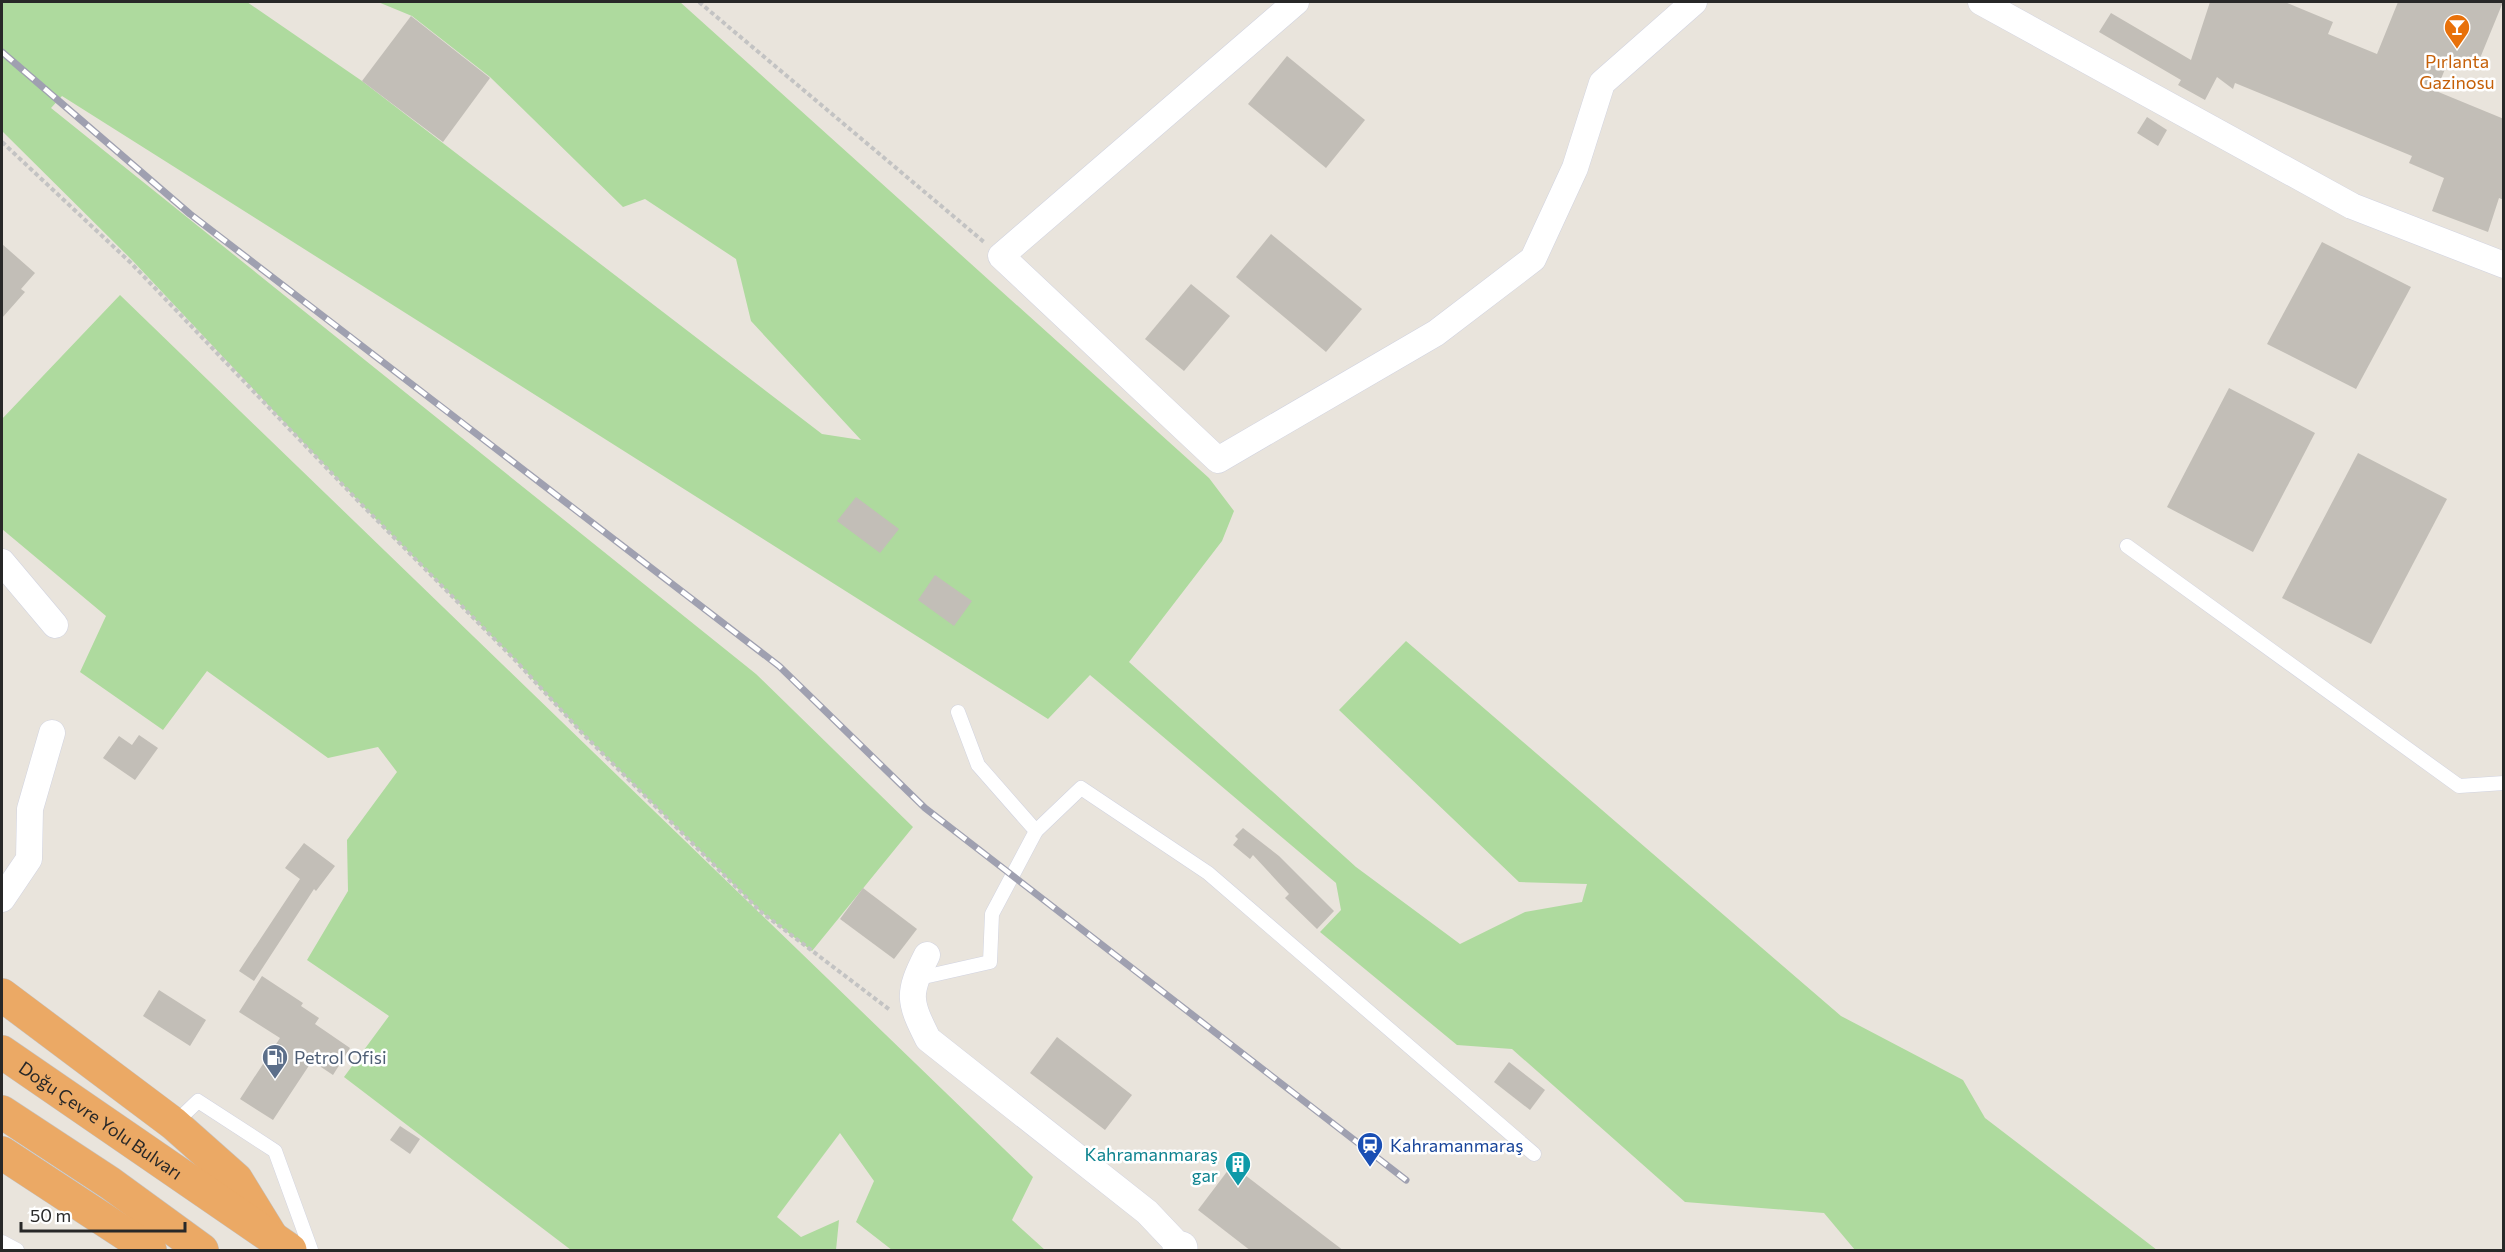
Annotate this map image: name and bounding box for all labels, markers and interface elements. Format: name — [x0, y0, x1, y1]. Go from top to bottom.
bar icon: Pırlanta Gazinosu — [2442, 12, 2472, 50]
place label: Pırlanta Gazinosu — [2419, 50, 2495, 93]
fuel station icon: Petrol Ofisi — [260, 1042, 290, 1080]
place label: Petrol Ofisi — [294, 1046, 387, 1068]
street label: Doğu Çevre Yolu Bulvarı — [15, 1056, 187, 1184]
station icon: Kahramanmaraş — [1355, 1130, 1385, 1168]
place label: Kahramanmaraş — [1390, 1134, 1523, 1156]
place label: Kahramanmaraş gar — [1085, 1143, 1218, 1186]
building icon: Kahramanmaraş gar — [1223, 1149, 1253, 1187]
scale bar — [21, 1195, 184, 1233]
text: 50 m — [30, 1204, 71, 1226]

